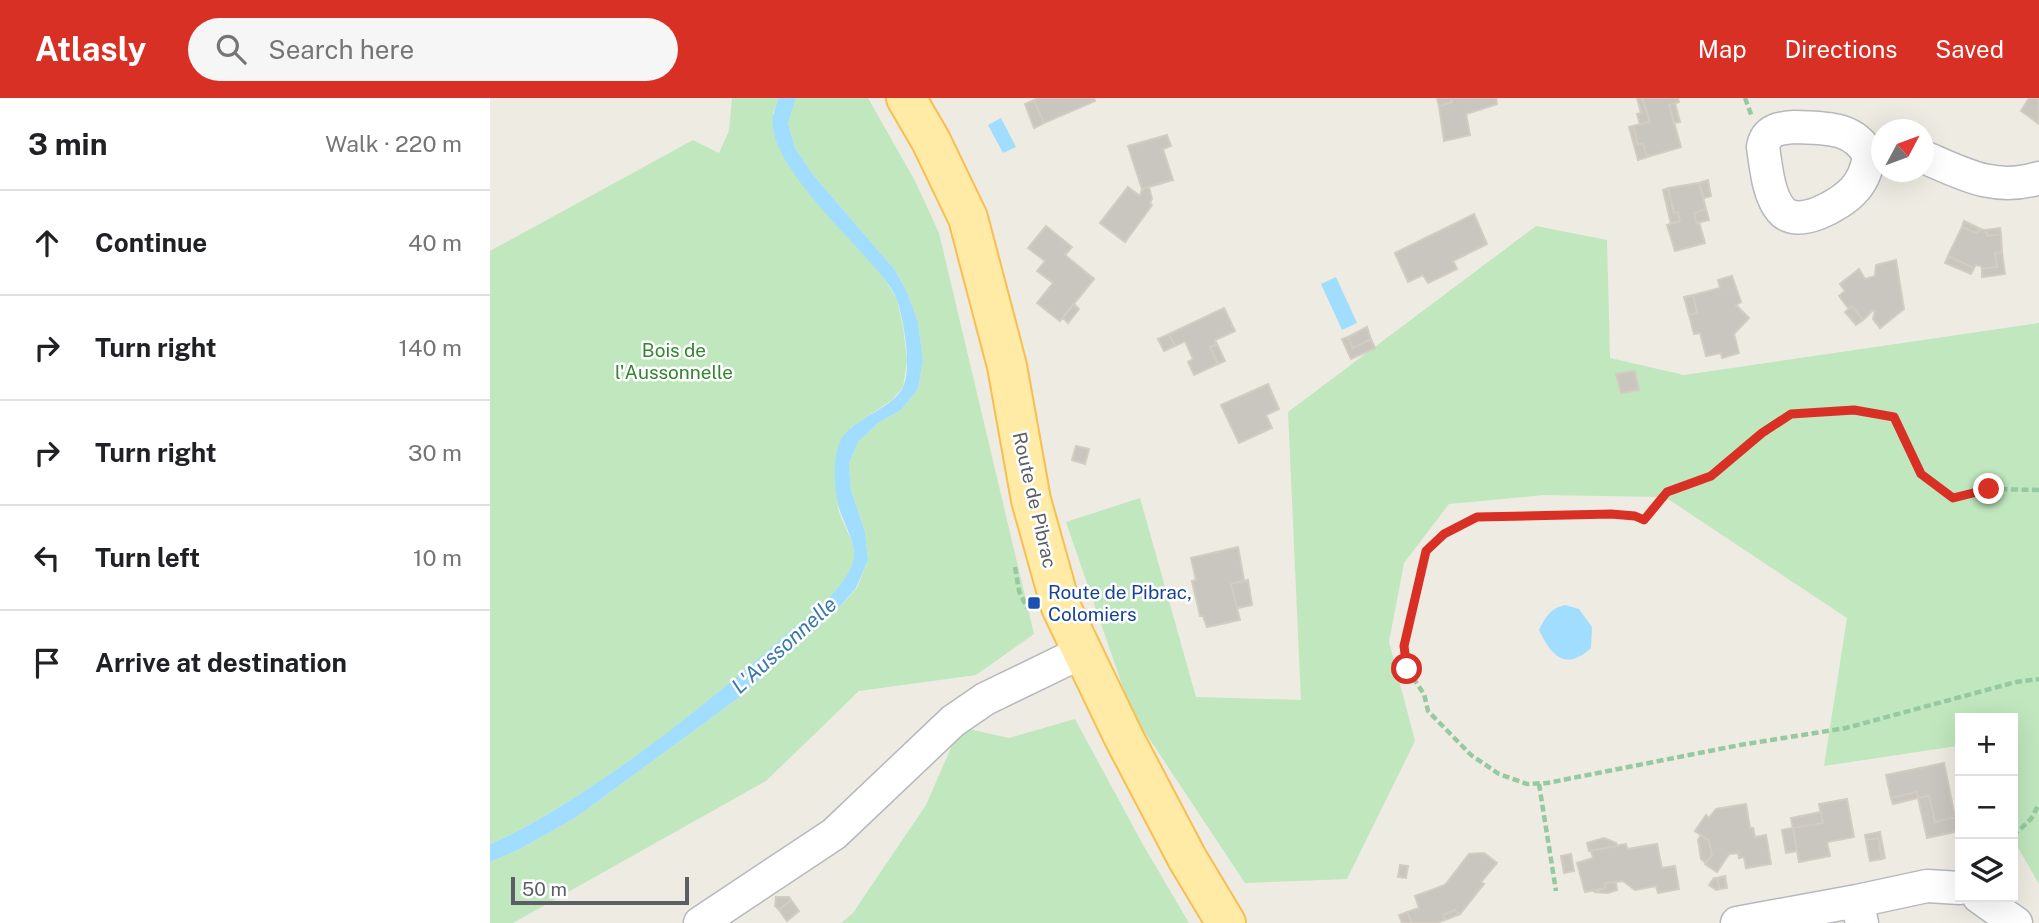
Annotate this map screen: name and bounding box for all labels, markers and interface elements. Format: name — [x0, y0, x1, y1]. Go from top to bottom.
search box — [188, 18, 678, 81]
text: Atlasly — [35, 30, 146, 68]
icon: search — [212, 30, 250, 68]
text: Search here — [268, 34, 414, 65]
text: Map — [1698, 35, 1747, 63]
text: Directions — [1785, 35, 1897, 63]
text: Saved — [1935, 35, 2004, 63]
north arrow — [1871, 119, 1934, 182]
text: 3 min — [28, 126, 107, 162]
text: Walk · 220 m — [325, 130, 462, 157]
icon: ahead — [28, 224, 66, 262]
text: Continue — [95, 227, 207, 258]
text: 40 m — [408, 229, 462, 256]
icon: right — [28, 329, 66, 367]
text: Turn right — [95, 332, 217, 363]
text: 140 m — [399, 334, 462, 361]
park label: Bois de l'Aussonnelle — [615, 339, 733, 383]
street label: Route de Pibrac — [1009, 430, 1061, 570]
icon: right — [28, 434, 66, 472]
text: Turn right — [95, 437, 217, 468]
text: 30 m — [408, 439, 462, 466]
route end — [1973, 473, 2004, 504]
icon: left — [28, 539, 66, 577]
text: Turn left — [95, 542, 200, 573]
text: 10 m — [413, 544, 462, 571]
place label: Route de Pibrac, Colomiers — [1048, 581, 1192, 625]
water label: L'Aussonnelle — [726, 591, 842, 699]
marker: Route de Pibrac, Colomiers — [1026, 595, 1042, 611]
icon: arrive — [28, 644, 66, 682]
text: Arrive at destination — [95, 647, 347, 678]
route start — [1391, 653, 1422, 684]
map controls — [1955, 713, 2018, 902]
button: + — [1955, 713, 2018, 776]
button: − — [1955, 776, 2018, 839]
button: layers — [1955, 839, 2018, 902]
scale bar — [511, 874, 690, 906]
text: 50 m — [522, 878, 567, 900]

